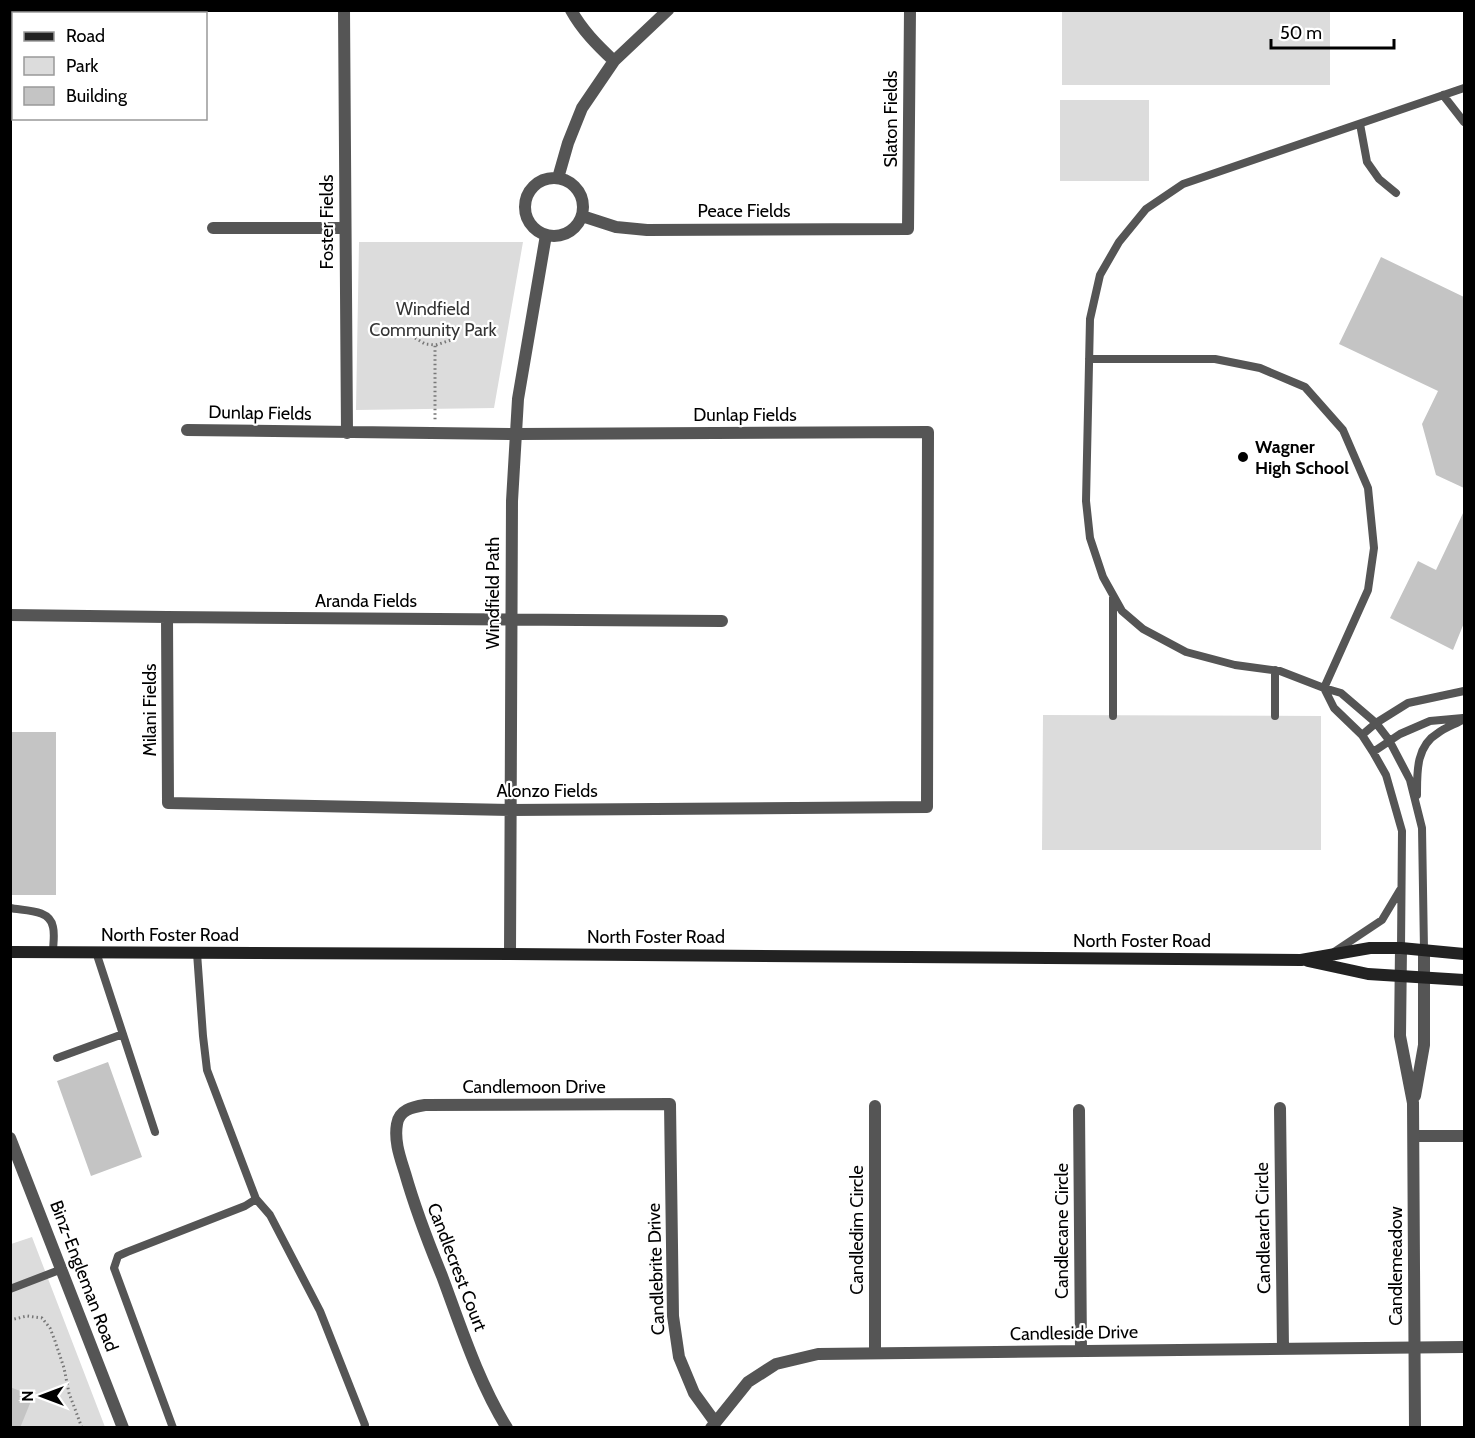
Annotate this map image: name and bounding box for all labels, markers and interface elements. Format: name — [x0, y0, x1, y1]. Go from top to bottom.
legend — [12, 12, 207, 120]
scale bar — [1271, 12, 1394, 50]
text: 50 m — [1280, 22, 1322, 44]
text: Road — [66, 25, 105, 47]
text: Park — [66, 55, 99, 77]
street label: Slaton Fields — [880, 70, 902, 168]
text: Building — [66, 85, 128, 107]
street label: Foster Fields — [316, 175, 338, 269]
street label: Peace Fields — [697, 200, 791, 222]
park label: Windfield Community Park — [369, 298, 498, 341]
street label: Dunlap Fields — [208, 401, 312, 425]
street label: Dunlap Fields — [693, 404, 797, 426]
place label: Wagner High School — [1255, 436, 1349, 479]
marker: Wagner High School — [1236, 450, 1250, 464]
street label: Windfield Path — [482, 537, 504, 649]
street label: Aranda Fields — [315, 590, 417, 612]
street label: Milani Fields — [139, 664, 161, 757]
street label: Alonzo Fields — [496, 780, 598, 802]
street label: North Foster Road — [101, 924, 239, 946]
street label: North Foster Road — [587, 926, 725, 948]
street label: North Foster Road — [1073, 930, 1211, 952]
street label: Candlemoon Drive — [462, 1076, 606, 1098]
street label: Candlearch Circle — [1251, 1162, 1275, 1294]
street label: Candlecane Circle — [1051, 1163, 1073, 1299]
street label: Candledim Circle — [846, 1165, 868, 1295]
street label: Binz-Engleman Road — [45, 1197, 123, 1355]
street label: Candlecrest Court — [422, 1200, 492, 1334]
street label: Candlebrite Drive — [643, 1203, 669, 1335]
street label: Candlemeadow — [1385, 1206, 1407, 1326]
street label: Candleside Drive — [1010, 1321, 1138, 1345]
north arrow — [12, 1366, 72, 1426]
text: N — [18, 1390, 37, 1402]

